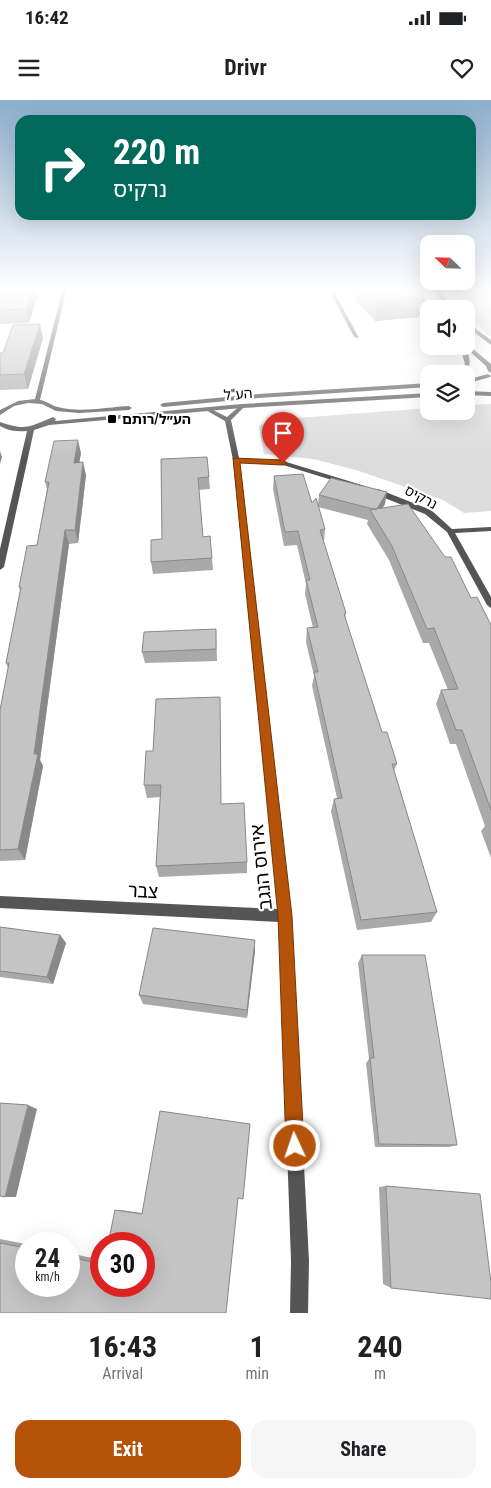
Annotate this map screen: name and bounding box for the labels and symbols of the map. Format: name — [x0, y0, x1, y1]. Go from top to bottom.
north arrow — [420, 235, 475, 290]
street label: הע"ל — [223, 385, 253, 403]
place label: הע״ל/רותם — [122, 411, 191, 427]
pin — [262, 412, 304, 463]
marker: הע״ל/רותם — [106, 413, 118, 425]
street label: נרקיס — [402, 482, 440, 512]
street label: אירוס הנגב — [245, 823, 277, 911]
street label: צבר — [127, 879, 159, 903]
position arrow — [268, 1119, 320, 1171]
speed limit sign: 30 — [90, 1232, 155, 1297]

